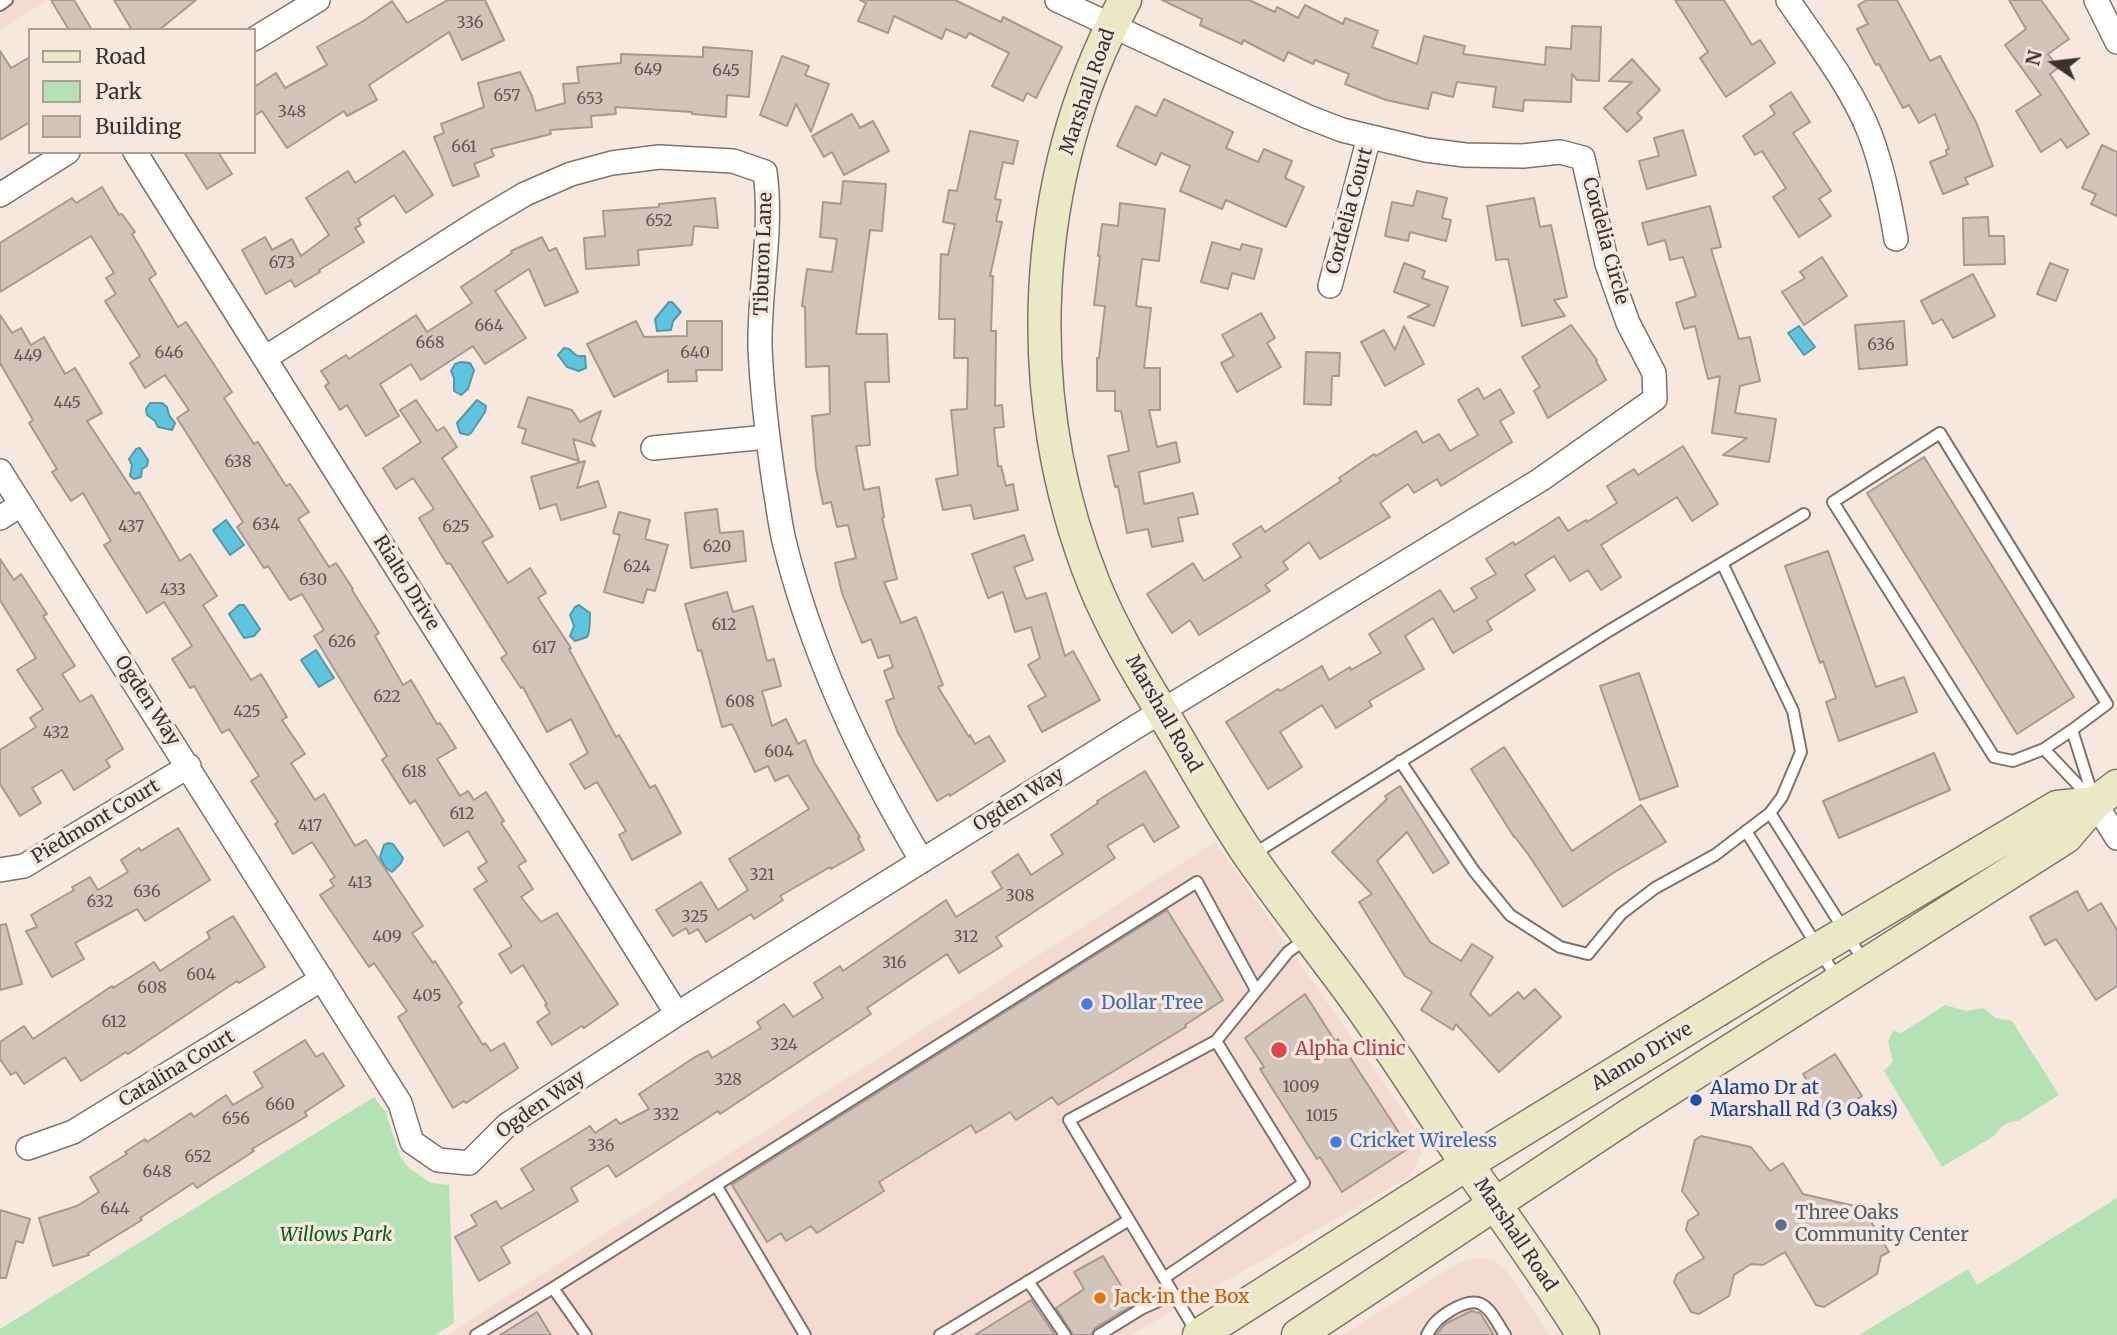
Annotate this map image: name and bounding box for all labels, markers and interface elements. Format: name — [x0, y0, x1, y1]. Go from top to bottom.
house number: 336 — [456, 13, 484, 33]
street label: Marshall Road — [1056, 26, 1120, 158]
legend — [28, 28, 256, 154]
north arrow — [2019, 28, 2089, 98]
text: Road — [95, 43, 146, 70]
text: N — [2020, 48, 2047, 68]
house number: 649 — [634, 60, 662, 80]
house number: 645 — [712, 61, 740, 81]
text: Park — [95, 78, 142, 105]
house number: 657 — [494, 86, 520, 106]
house number: 653 — [577, 89, 603, 109]
house number: 348 — [278, 102, 306, 122]
text: Building — [95, 113, 181, 140]
house number: 661 — [451, 137, 477, 157]
street label: Cordelia Court — [1322, 145, 1378, 277]
street label: Cordelia Circle — [1577, 175, 1633, 307]
street label: Tiburon Lane — [750, 192, 778, 316]
house number: 652 — [645, 211, 673, 231]
house number: 673 — [269, 253, 295, 273]
house number: 664 — [474, 316, 504, 336]
house number: 668 — [416, 333, 444, 353]
house number: 636 — [1867, 335, 1895, 355]
house number: 646 — [154, 343, 184, 363]
house number: 640 — [680, 343, 710, 363]
house number: 449 — [14, 346, 42, 366]
house number: 445 — [53, 393, 81, 413]
house number: 638 — [224, 452, 252, 472]
house number: 634 — [252, 515, 280, 535]
house number: 437 — [118, 517, 144, 537]
house number: 625 — [442, 517, 470, 537]
street label: Rialto Drive — [368, 531, 444, 635]
house number: 620 — [703, 537, 731, 557]
house number: 624 — [623, 557, 651, 577]
house number: 630 — [299, 570, 327, 590]
house number: 433 — [160, 580, 186, 600]
house number: 612 — [711, 615, 737, 635]
house number: 626 — [328, 632, 356, 652]
house number: 617 — [532, 638, 556, 658]
street label: Marshall Road — [1120, 651, 1206, 777]
street label: Ogden Way — [109, 652, 185, 750]
house number: 622 — [373, 687, 401, 707]
house number: 608 — [725, 692, 755, 712]
house number: 425 — [233, 702, 261, 722]
house number: 432 — [43, 723, 69, 743]
house number: 604 — [764, 742, 794, 762]
house number: 618 — [402, 762, 426, 782]
street label: Ogden Way — [969, 763, 1069, 837]
street label: Piedmont Court — [28, 775, 164, 869]
house number: 612 — [449, 804, 475, 824]
house number: 417 — [298, 816, 322, 836]
house number: 321 — [750, 865, 774, 885]
house number: 413 — [348, 873, 372, 893]
house number: 636 — [133, 882, 161, 902]
house number: 308 — [1006, 886, 1034, 906]
house number: 632 — [87, 892, 113, 912]
house number: 325 — [682, 907, 708, 927]
house number: 409 — [372, 927, 402, 947]
house number: 312 — [953, 927, 979, 947]
house number: 316 — [882, 953, 906, 973]
house number: 604 — [186, 965, 216, 985]
house number: 608 — [137, 978, 167, 998]
house number: 405 — [413, 986, 441, 1006]
place label: Dollar Tree — [1101, 993, 1203, 1015]
marker: Dollar Tree — [1079, 996, 1095, 1012]
house number: 612 — [101, 1012, 127, 1032]
street label: Alamo Drive — [1588, 1018, 1696, 1096]
street label: Catalina Court — [115, 1026, 239, 1112]
house number: 324 — [770, 1035, 798, 1055]
place label: Alpha Clinic — [1295, 1039, 1406, 1061]
marker: Alpha Clinic — [1269, 1040, 1289, 1060]
street label: Ogden Way — [492, 1066, 590, 1144]
house number: 328 — [714, 1070, 742, 1090]
house number: 1009 — [1283, 1077, 1319, 1097]
place label: Alamo Dr at Marshall Rd (3 Oaks) — [1710, 1078, 1898, 1122]
marker: Alamo Dr at Marshall Rd (3 Oaks) — [1688, 1092, 1704, 1108]
house number: 660 — [265, 1095, 295, 1115]
house number: 332 — [653, 1105, 679, 1125]
house number: 1015 — [1306, 1106, 1338, 1126]
house number: 656 — [222, 1109, 250, 1129]
place label: Cricket Wireless — [1350, 1131, 1497, 1153]
marker: Cricket Wireless — [1328, 1134, 1344, 1150]
house number: 336 — [587, 1136, 615, 1156]
house number: 652 — [184, 1147, 212, 1167]
house number: 648 — [142, 1162, 172, 1182]
street label: Marshall Road — [1469, 1174, 1561, 1296]
house number: 644 — [100, 1199, 130, 1219]
place label: Three Oaks Community Center — [1795, 1203, 1969, 1247]
marker: Three Oaks Community Center — [1773, 1217, 1789, 1233]
park label: Willows Park — [280, 1225, 392, 1247]
place label: Jack in the Box — [1114, 1287, 1249, 1309]
marker: Jack in the Box — [1092, 1290, 1108, 1306]

